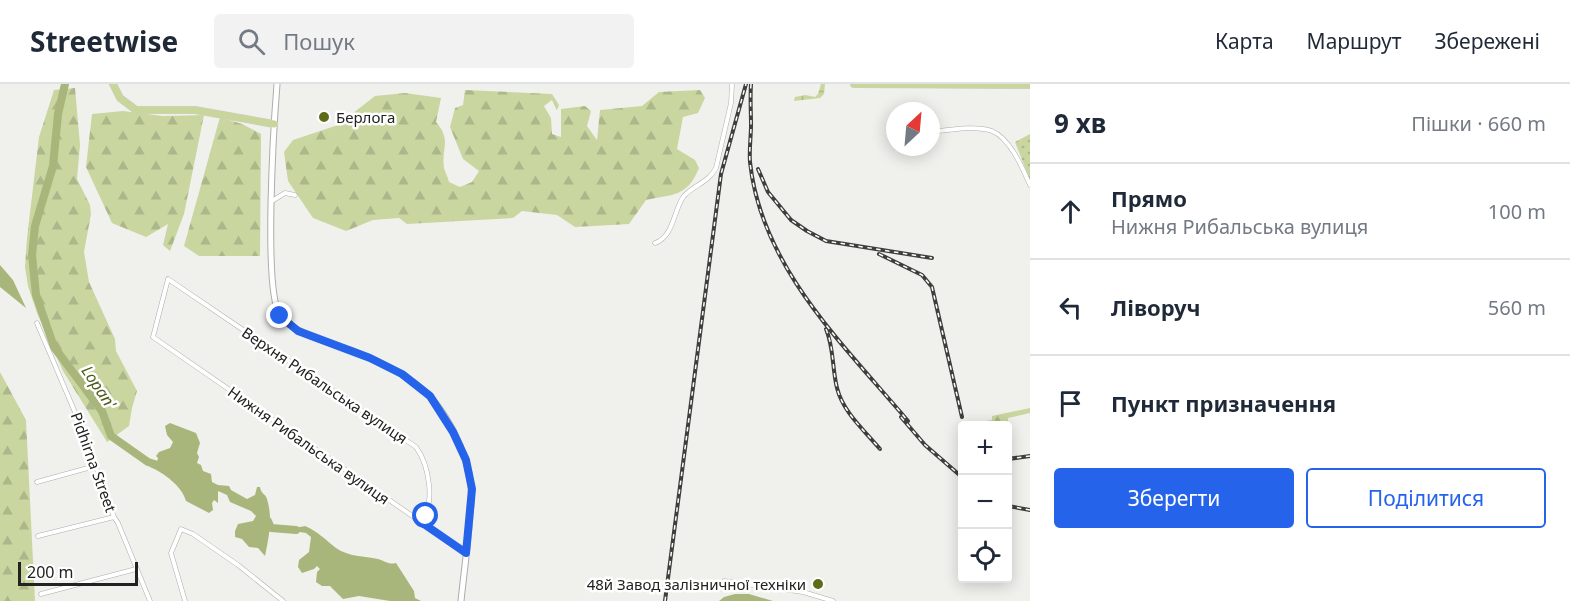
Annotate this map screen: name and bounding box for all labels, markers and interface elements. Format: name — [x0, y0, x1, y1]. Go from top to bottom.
search box — [214, 14, 634, 68]
text: Streetwise — [30, 22, 178, 60]
icon: search — [235, 25, 268, 58]
text: Пошук — [283, 26, 355, 56]
text: Карта — [1215, 27, 1274, 55]
text: Маршрут — [1307, 27, 1401, 55]
text: Збережені — [1434, 27, 1540, 55]
north arrow — [886, 102, 940, 156]
text: 9 хв — [1054, 105, 1106, 141]
place label: Берлога — [336, 107, 395, 127]
marker: Берлога — [317, 110, 331, 124]
text: Пішки · 660 m — [1411, 110, 1546, 137]
text: Прямо — [1111, 183, 1187, 213]
icon: ahead — [1054, 195, 1087, 228]
text: 100 m — [1488, 198, 1546, 225]
text: Нижня Рибальська вулиця — [1111, 213, 1368, 240]
icon: left — [1054, 291, 1087, 324]
text: Ліворуч — [1111, 292, 1201, 322]
text: 560 m — [1488, 294, 1546, 321]
route end — [266, 302, 292, 328]
street label: Верхня Рибальська вулиця — [238, 322, 412, 448]
water label: Lopan' — [77, 361, 122, 413]
street label: Нижня Рибальська вулиця — [224, 381, 394, 509]
icon: arrive — [1054, 387, 1087, 420]
text: Пункт призначення — [1111, 388, 1336, 418]
street label: Pidhirna Street — [67, 409, 122, 515]
map controls — [958, 421, 1012, 583]
button: + — [958, 421, 1012, 475]
button: Зберегти — [1054, 468, 1294, 528]
button: Поділитися — [1306, 468, 1546, 528]
button: − — [958, 475, 1012, 529]
route start — [412, 502, 438, 528]
button: locate — [958, 529, 1012, 583]
scale bar — [18, 559, 138, 586]
text: 200 m — [27, 561, 74, 583]
place label: 48й Завод залізничної техніки — [587, 574, 806, 594]
marker: 48й Завод залізничної техніки — [811, 577, 825, 591]

